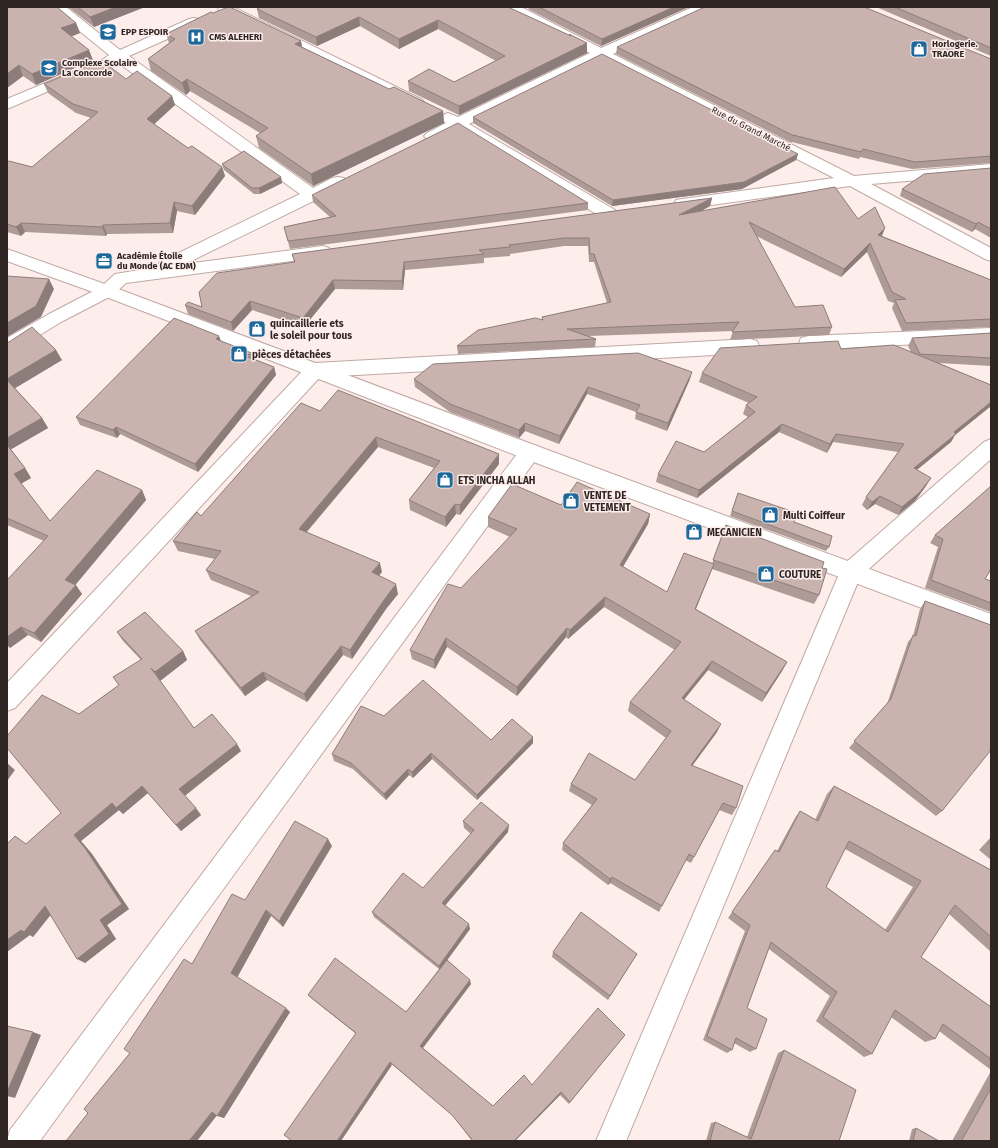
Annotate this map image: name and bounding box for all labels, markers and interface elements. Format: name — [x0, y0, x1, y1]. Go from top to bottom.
school or university icon: EPP ESPOIR — [98, 22, 118, 42]
place label: EPP ESPOIR — [121, 27, 169, 37]
hospital icon: CMS ALEHERI — [186, 27, 206, 47]
place label: CMS ALEHERI — [209, 32, 262, 42]
shop icon: Horlogerie. TRAORE — [909, 39, 929, 59]
place label: Horlogerie. TRAORE — [932, 39, 978, 59]
school or university icon: Complexe Scolaire La Concorde — [39, 58, 59, 78]
place label: Complexe Scolaire La Concorde — [62, 58, 137, 78]
street label: Rue du Grand Marché — [710, 105, 792, 153]
place label: Académie Étoile du Monde (AC EDM) — [116, 250, 196, 271]
office icon: Académie Étoile du Monde (AC EDM) — [94, 251, 114, 271]
place label: quincaillerie ets le soleil pour tous — [270, 318, 352, 342]
shop icon: quincaillerie ets le soleil pour tous — [247, 319, 267, 339]
shop icon: pièces détachées — [229, 344, 249, 364]
place label: pièces détachées — [252, 348, 331, 361]
shop icon: ETS INCHA ALLAH — [435, 470, 455, 490]
place label: ETS INCHA ALLAH — [458, 475, 536, 487]
place label: VENTE DE VETEMENT — [583, 490, 631, 514]
shop icon: VENTE DE VETEMENT — [561, 491, 581, 511]
shop icon: Multi Coiffeur — [760, 505, 780, 525]
place label: Multi Coiffeur — [783, 510, 846, 522]
shop icon: MECANICIEN — [684, 522, 704, 542]
place label: MECANICIEN — [707, 527, 762, 539]
shop icon: COUTURE — [756, 564, 776, 584]
place label: COUTURE — [779, 569, 821, 581]

